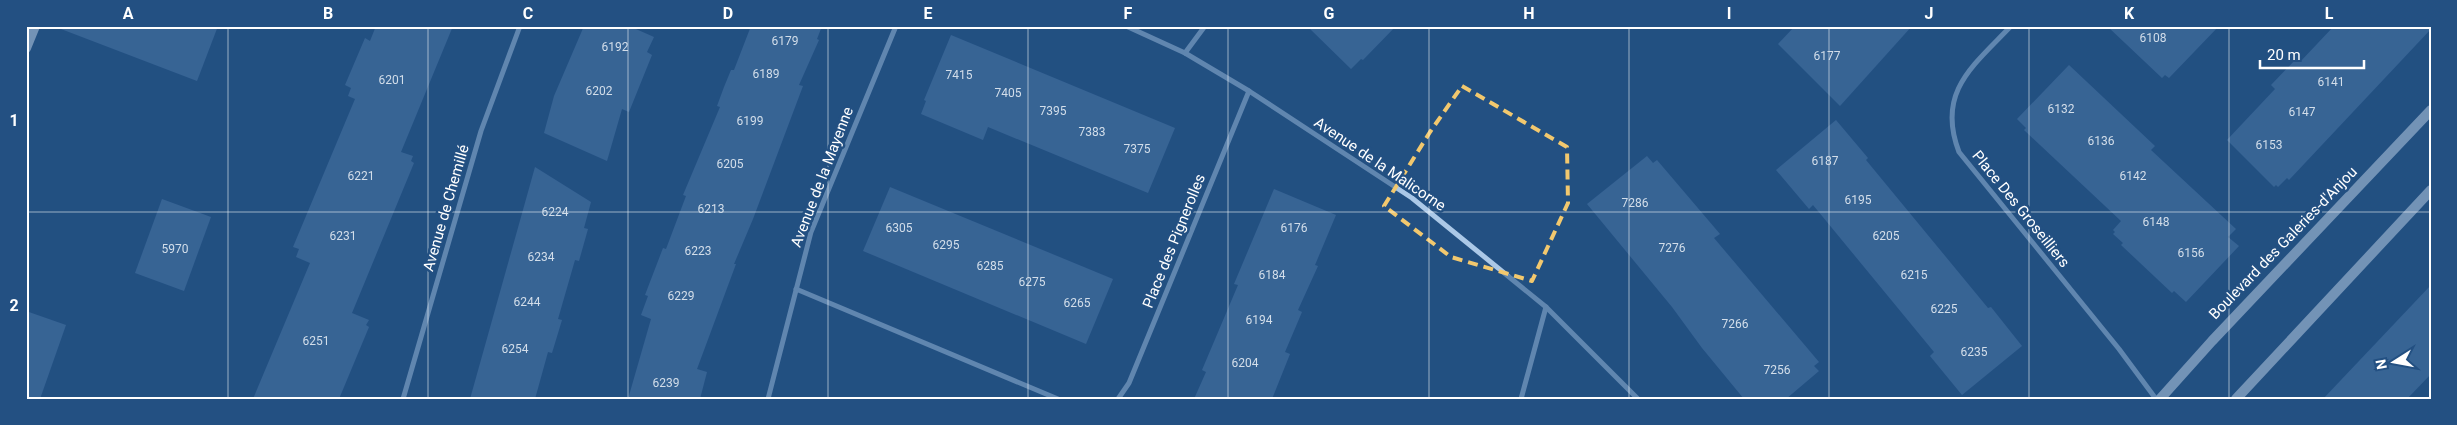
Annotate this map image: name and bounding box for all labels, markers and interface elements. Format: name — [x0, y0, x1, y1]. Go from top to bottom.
text: A — [123, 4, 134, 23]
text: B — [323, 4, 333, 23]
text: C — [523, 4, 533, 23]
text: D — [723, 4, 733, 23]
text: E — [924, 4, 933, 23]
text: F — [1124, 4, 1133, 23]
text: G — [1324, 4, 1335, 23]
text: H — [1523, 4, 1535, 23]
text: I — [1727, 4, 1731, 23]
text: J — [1925, 4, 1933, 23]
text: K — [2124, 4, 2135, 23]
text: L — [2325, 4, 2334, 23]
house number: 6108 — [2140, 31, 2167, 45]
house number: 6179 — [772, 34, 798, 48]
scale bar — [2260, 38, 2363, 70]
house number: 6192 — [602, 40, 629, 54]
text: 20 m — [2267, 46, 2301, 64]
house number: 6177 — [1814, 49, 1841, 63]
house number: 6189 — [753, 67, 779, 81]
house number: 7415 — [946, 68, 973, 82]
house number: 6201 — [379, 73, 405, 87]
house number: 6141 — [2318, 75, 2344, 89]
house number: 6202 — [586, 84, 613, 98]
house number: 7405 — [995, 86, 1022, 100]
house number: 6132 — [2048, 102, 2075, 116]
street label: Avenue de la Mayenne — [787, 104, 857, 250]
house number: 7395 — [1040, 104, 1067, 118]
house number: 6147 — [2289, 105, 2316, 119]
text: 1 — [9, 111, 19, 130]
street label: Avenue de la Malicorne — [1311, 113, 1449, 215]
house number: 6199 — [737, 114, 763, 128]
house number: 7383 — [1079, 125, 1105, 139]
house number: 6136 — [2088, 134, 2115, 148]
house number: 6153 — [2256, 138, 2282, 152]
house number: 7375 — [1124, 142, 1151, 156]
street label: Avenue de Chemillé — [419, 143, 473, 273]
street label: Place Des Groseilliers — [1968, 147, 2074, 271]
house number: 6187 — [1812, 154, 1839, 168]
house number: 6205 — [717, 157, 744, 171]
street label: Boulevard des Galeries-d'Anjou — [2205, 163, 2361, 323]
house number: 6221 — [348, 169, 374, 183]
house number: 6142 — [2120, 169, 2147, 183]
street label: Place des Pignerolles — [1139, 171, 1209, 311]
house number: 6195 — [1845, 193, 1872, 207]
house number: 7286 — [1622, 196, 1649, 210]
house number: 6213 — [698, 202, 724, 216]
house number: 6224 — [542, 205, 569, 219]
house number: 6148 — [2143, 215, 2170, 229]
house number: 6305 — [886, 221, 913, 235]
house number: 6176 — [1281, 221, 1308, 235]
house number: 6231 — [330, 229, 356, 243]
house number: 6205 — [1873, 229, 1900, 243]
house number: 6295 — [933, 238, 960, 252]
house number: 7276 — [1659, 241, 1686, 255]
house number: 5970 — [162, 242, 189, 256]
house number: 6223 — [685, 244, 711, 258]
house number: 6156 — [2178, 246, 2205, 260]
house number: 6234 — [528, 250, 555, 264]
house number: 6285 — [977, 259, 1004, 273]
house number: 6184 — [1259, 268, 1286, 282]
house number: 6215 — [1901, 268, 1928, 282]
house number: 6275 — [1019, 275, 1046, 289]
house number: 6229 — [668, 289, 694, 303]
house number: 6244 — [514, 295, 541, 309]
text: 2 — [9, 296, 19, 315]
house number: 6265 — [1064, 296, 1091, 310]
house number: 6225 — [1931, 302, 1958, 316]
house number: 6194 — [1246, 313, 1273, 327]
house number: 7266 — [1722, 317, 1749, 331]
house number: 6251 — [303, 334, 329, 348]
north arrow — [2370, 338, 2420, 388]
house number: 6254 — [502, 342, 529, 356]
house number: 6235 — [1961, 345, 1988, 359]
house number: 6204 — [1232, 356, 1259, 370]
text: N — [2372, 358, 2390, 371]
house number: 7256 — [1764, 363, 1791, 377]
house number: 6239 — [653, 376, 679, 390]

